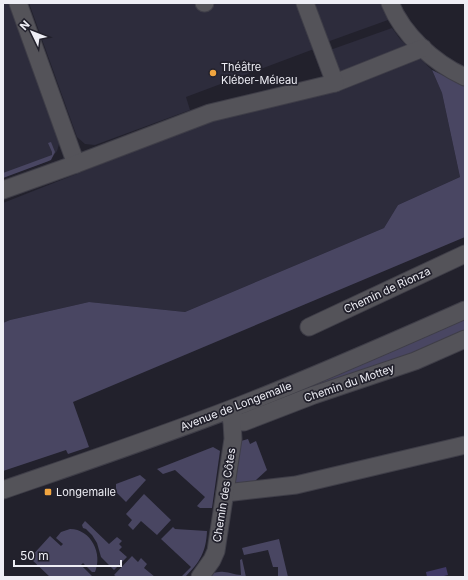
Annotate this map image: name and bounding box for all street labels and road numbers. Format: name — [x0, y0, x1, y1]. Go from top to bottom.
street label: Chemin de Rionza — [341, 264, 433, 316]
street label: Chemin du Mottey — [302, 361, 396, 405]
street label: Avenue de Longemalle — [178, 378, 294, 434]
street label: Chemin des Côtes — [210, 447, 238, 543]

